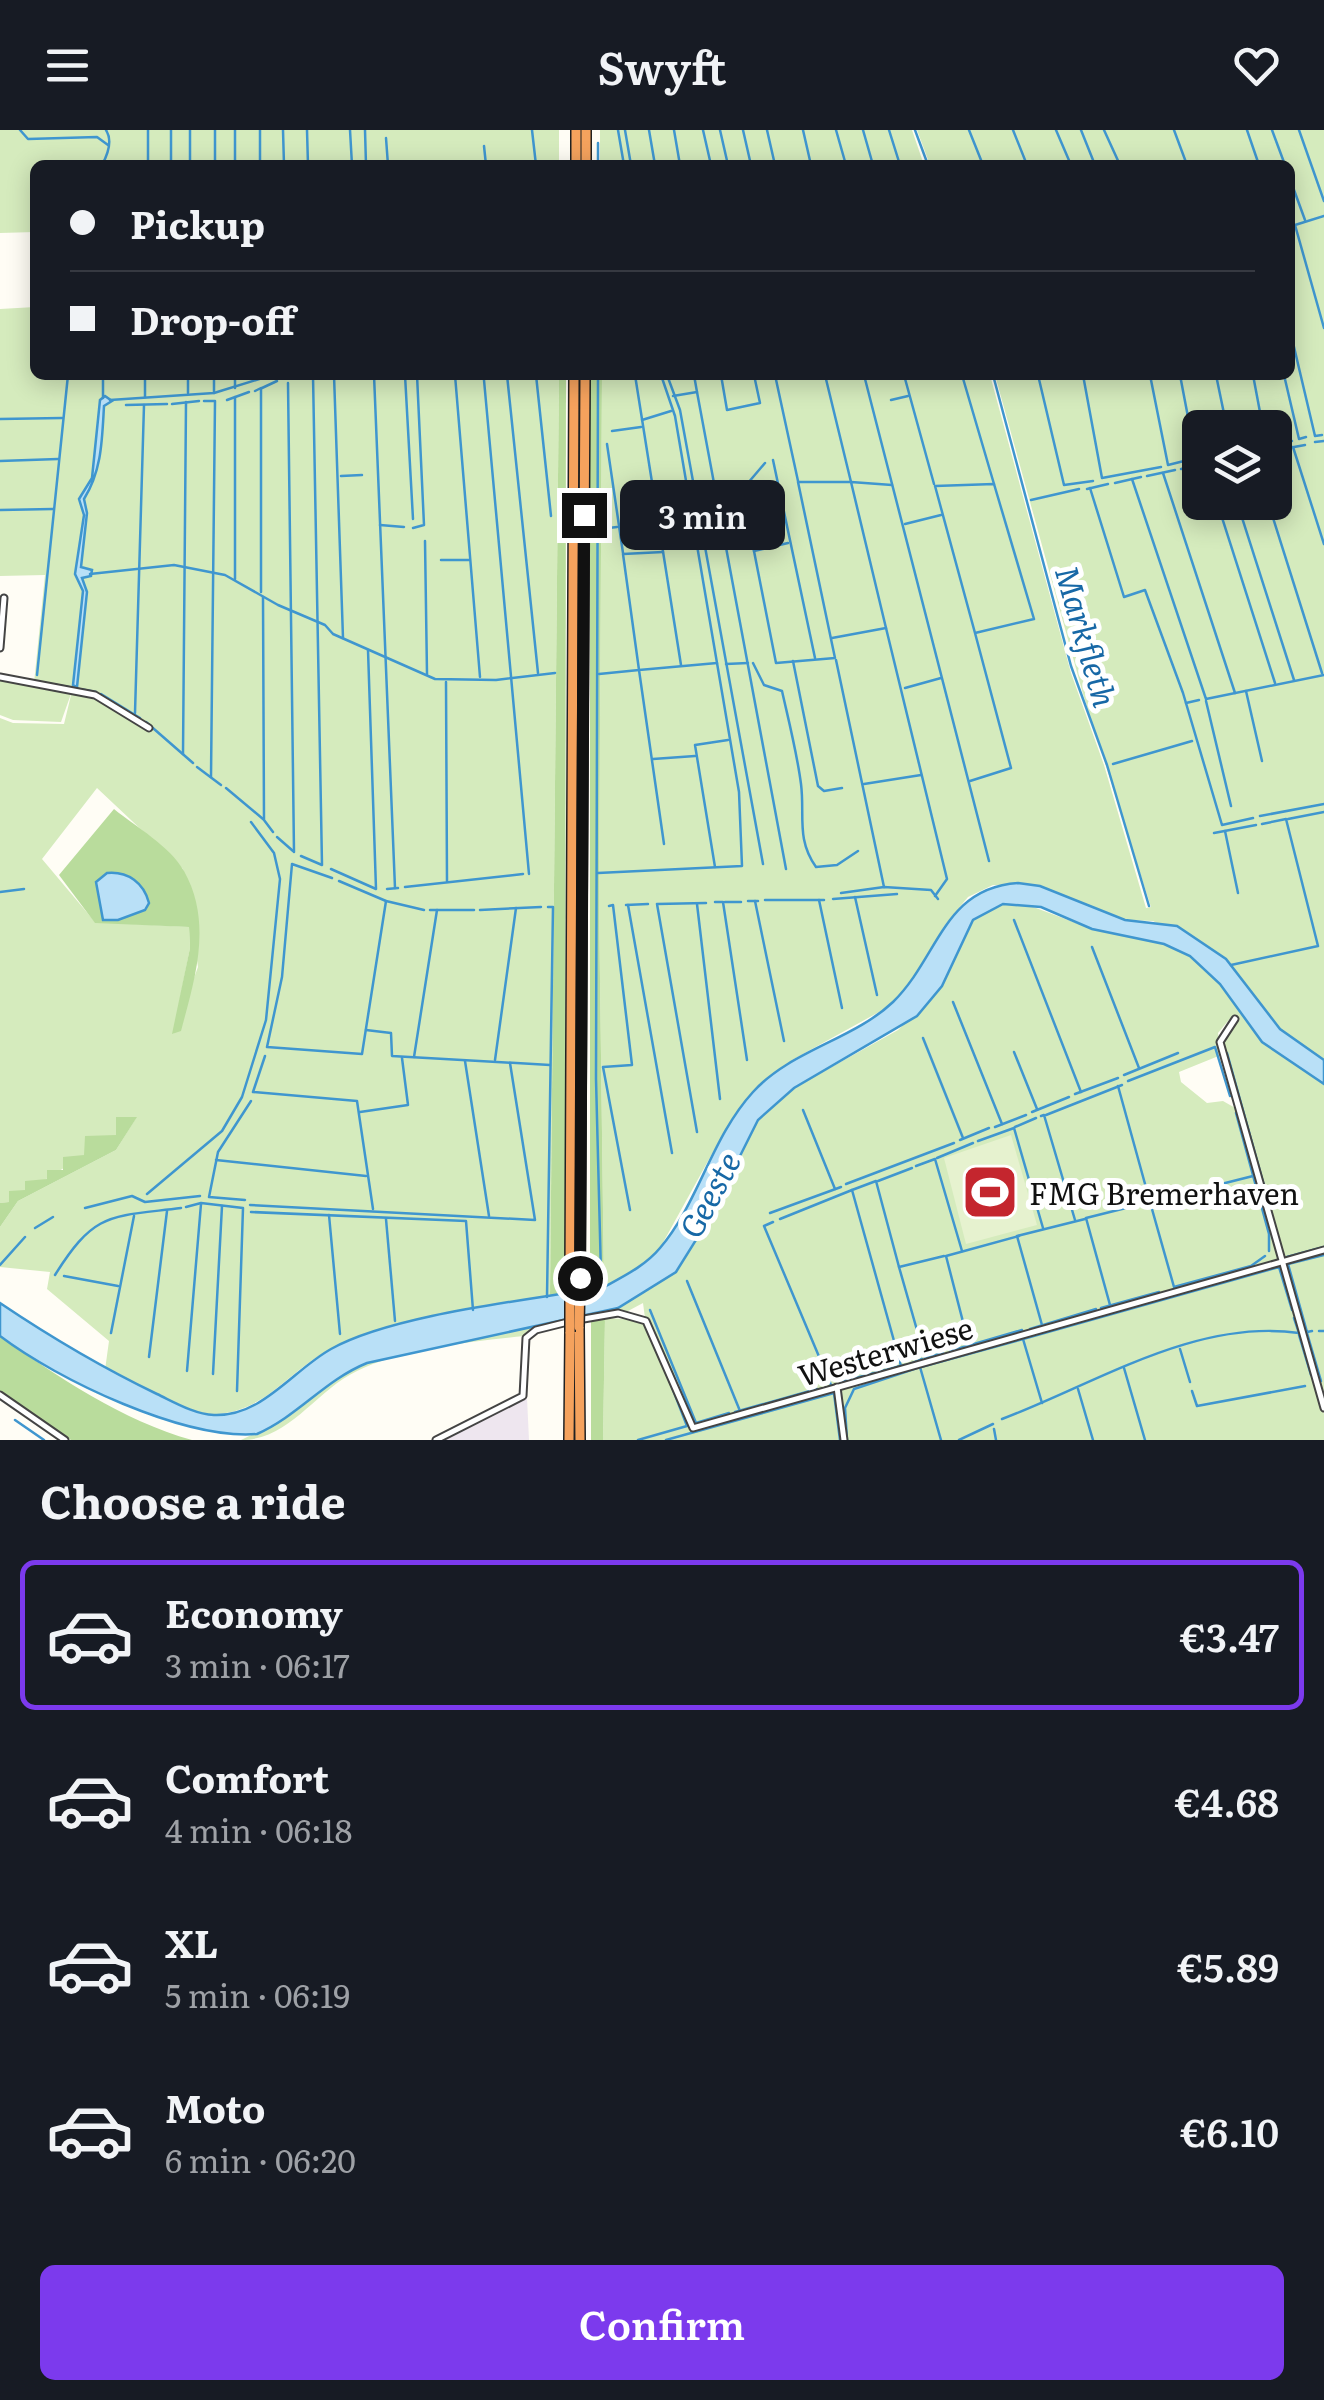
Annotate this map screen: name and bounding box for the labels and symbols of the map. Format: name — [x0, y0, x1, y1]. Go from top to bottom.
callout: 3 min — [619, 480, 784, 550]
route end — [562, 493, 607, 538]
water label: Markfleth — [1045, 560, 1131, 712]
water label: Geeste — [665, 1142, 751, 1246]
sports icon: FMG Bremerhaven — [960, 1162, 1020, 1222]
place label: FMG Bremerhaven — [1029, 1170, 1299, 1214]
route start — [558, 1256, 603, 1301]
street label: Westerwiese — [792, 1304, 978, 1396]

